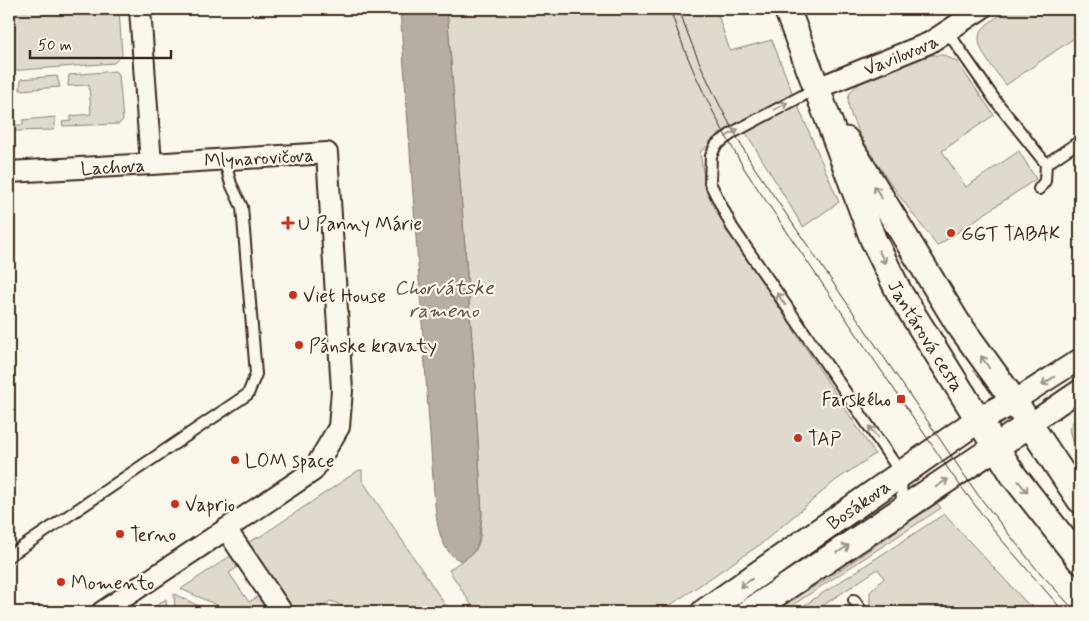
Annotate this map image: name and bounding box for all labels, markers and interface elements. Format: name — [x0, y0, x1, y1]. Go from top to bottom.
scale bar — [30, 28, 171, 60]
street label: Vavilovova — [860, 29, 943, 82]
text: 50 m — [38, 36, 72, 56]
one-way arrow — [774, 101, 789, 111]
one-way arrow — [724, 128, 738, 138]
street label: Mlynarovičova — [203, 143, 315, 174]
street label: Lachova — [80, 153, 146, 182]
one-way arrow — [873, 186, 883, 200]
place label: U Panny Márie — [298, 212, 422, 238]
marker: U Panny Márie — [282, 217, 294, 229]
place label: GGT TABAK — [961, 222, 1060, 247]
marker: GGT TABAK — [945, 227, 957, 239]
one-way arrow — [877, 249, 887, 264]
water label: Chorvátske rameno — [394, 275, 495, 325]
street label: Jantárová cesta — [881, 276, 969, 397]
place label: Viet House — [303, 284, 386, 309]
marker: Viet House — [287, 289, 299, 301]
one-way arrow — [776, 292, 786, 306]
place label: Pánske kravaty — [309, 334, 437, 359]
marker: Pánske kravaty — [293, 339, 305, 351]
one-way arrow — [980, 356, 990, 370]
one-way arrow — [1041, 376, 1055, 386]
place label: Farského — [822, 388, 891, 413]
marker: Farského — [895, 393, 907, 405]
one-way arrow — [868, 426, 878, 440]
place label: TAP — [808, 427, 841, 452]
marker: TAP — [792, 432, 804, 444]
place label: LOM space — [245, 449, 335, 474]
marker: LOM space — [229, 454, 241, 466]
street label: Bosákova — [822, 474, 895, 536]
one-way arrow — [935, 478, 949, 488]
one-way arrow — [1017, 480, 1028, 493]
place label: Vaprio — [185, 493, 235, 518]
marker: Vaprio — [169, 498, 181, 510]
place label: Terno — [130, 523, 176, 548]
marker: Terno — [114, 528, 126, 540]
one-way arrow — [836, 544, 850, 555]
place label: Momento — [71, 571, 154, 596]
marker: Momento — [55, 576, 67, 588]
one-way arrow — [739, 578, 753, 588]

